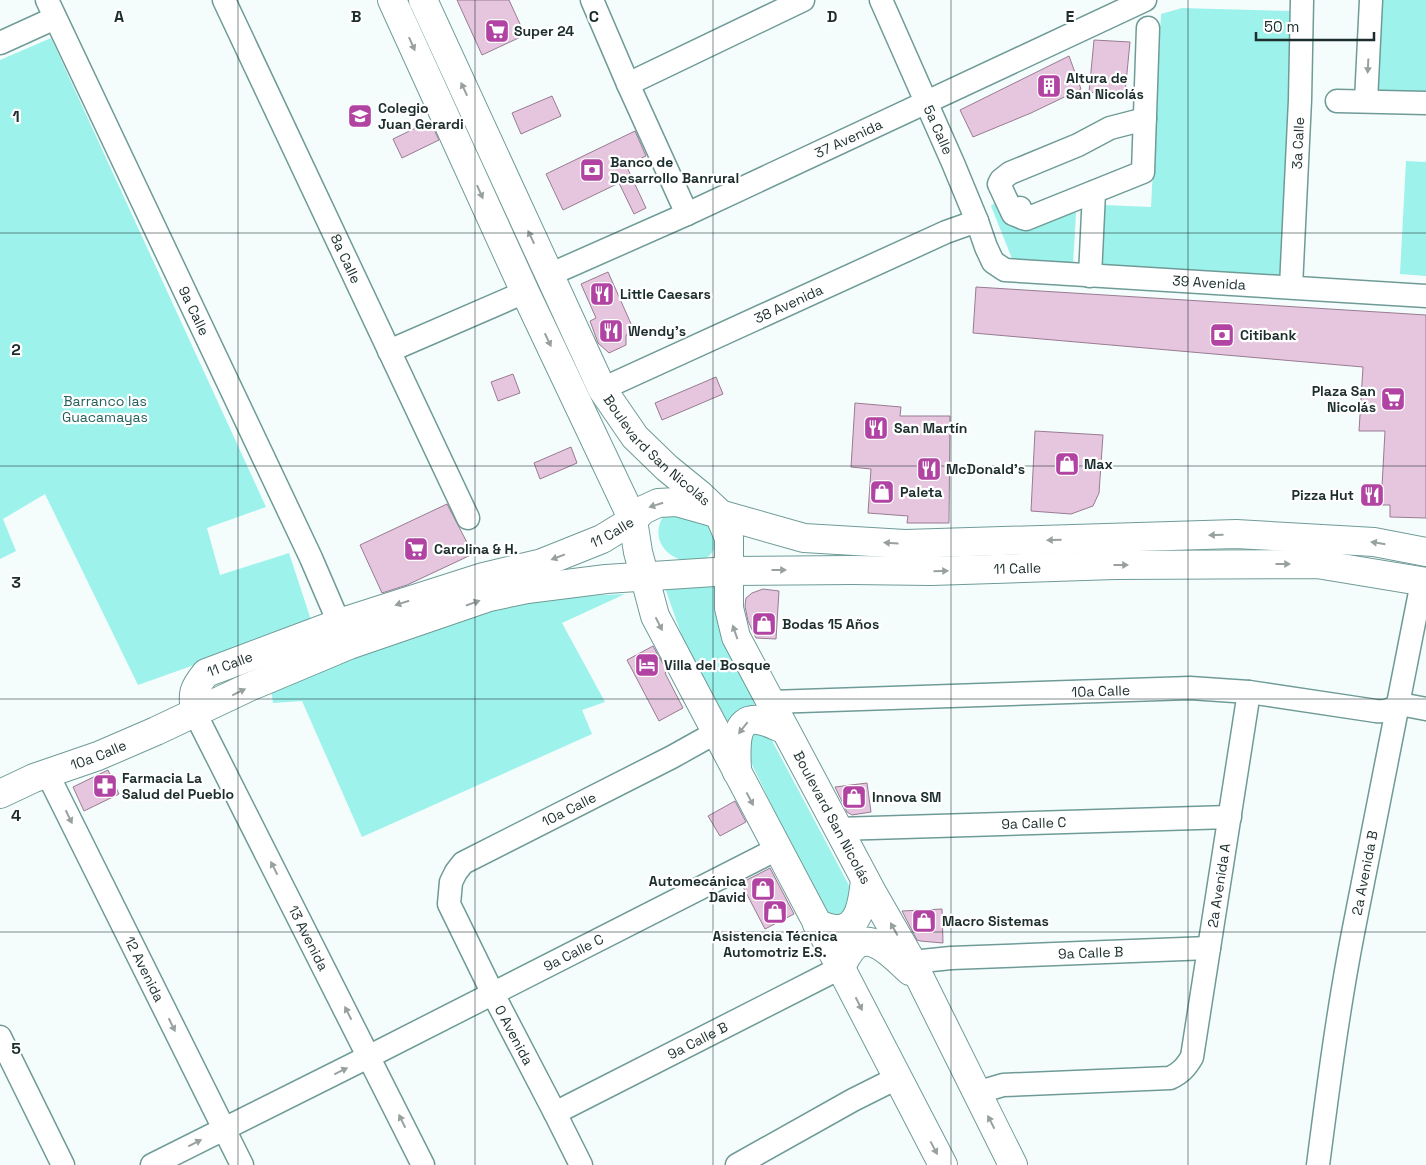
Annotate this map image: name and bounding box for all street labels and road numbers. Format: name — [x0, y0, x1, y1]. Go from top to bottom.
street label: 5a Calle — [920, 102, 957, 157]
street label: 37 Avenida — [811, 115, 885, 162]
street label: 3a Calle — [1288, 117, 1308, 170]
street label: 8a Calle — [327, 231, 365, 286]
street label: 39 Avenida — [1172, 271, 1247, 294]
street label: 38 Avenida — [751, 280, 826, 327]
street label: 9a Calle — [175, 283, 213, 339]
street label: Boulevard San Nicolás — [599, 391, 715, 509]
street label: 11 Calle — [588, 513, 637, 552]
street label: 11 Calle — [993, 558, 1042, 578]
street label: 11 Calle — [204, 647, 255, 681]
street label: 10a Calle — [1071, 681, 1130, 701]
street label: 10a Calle — [68, 736, 129, 774]
street label: Boulevard San Nicolás — [789, 748, 875, 887]
street label: 10a Calle — [539, 788, 599, 831]
street label: 9a Calle C — [1001, 813, 1067, 833]
street label: 2a Avenida B — [1348, 829, 1382, 917]
street label: 2a Avenida A — [1203, 842, 1234, 929]
street label: 13 Avenida — [284, 902, 333, 974]
street label: 9a Calle C — [540, 930, 607, 975]
street label: 12 Avenida — [121, 933, 168, 1005]
street label: 9a Calle B — [1058, 942, 1124, 963]
street label: 0 Avenida — [491, 1002, 537, 1068]
street label: 9a Calle B — [664, 1018, 731, 1063]

